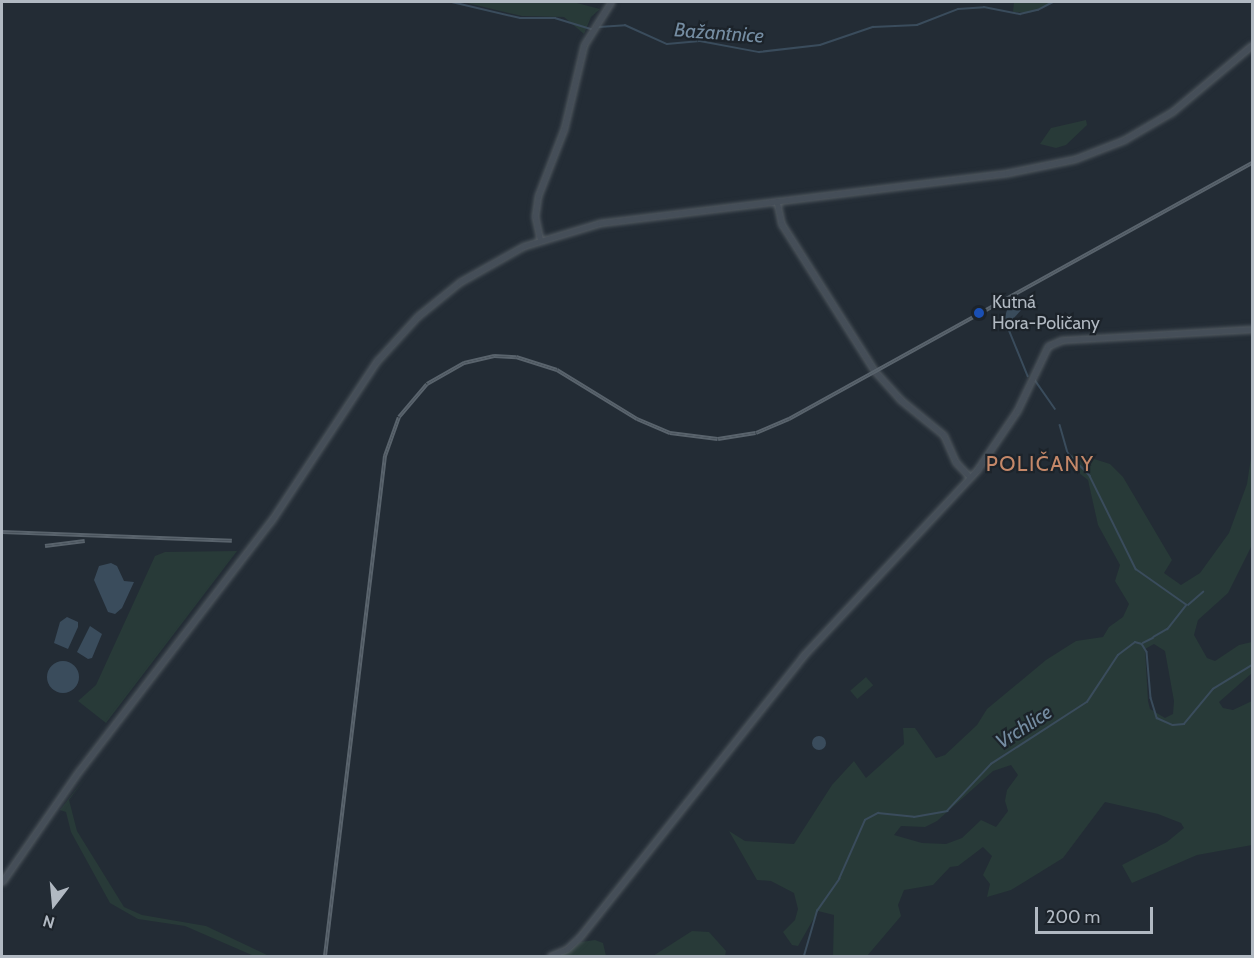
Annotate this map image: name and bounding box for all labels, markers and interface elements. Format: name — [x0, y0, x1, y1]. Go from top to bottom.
water label: Bažantnice — [673, 18, 765, 48]
place label: Kutná Hora-Poličany — [992, 292, 1100, 334]
marker: Kutná Hora-Poličany — [970, 304, 988, 322]
district label: POLIČANY — [986, 451, 1094, 477]
water label: Vrchlice — [991, 700, 1057, 754]
north arrow — [24, 874, 84, 934]
scale bar — [1038, 895, 1156, 933]
text: 200 m — [1046, 906, 1100, 928]
text: N — [41, 911, 57, 932]

